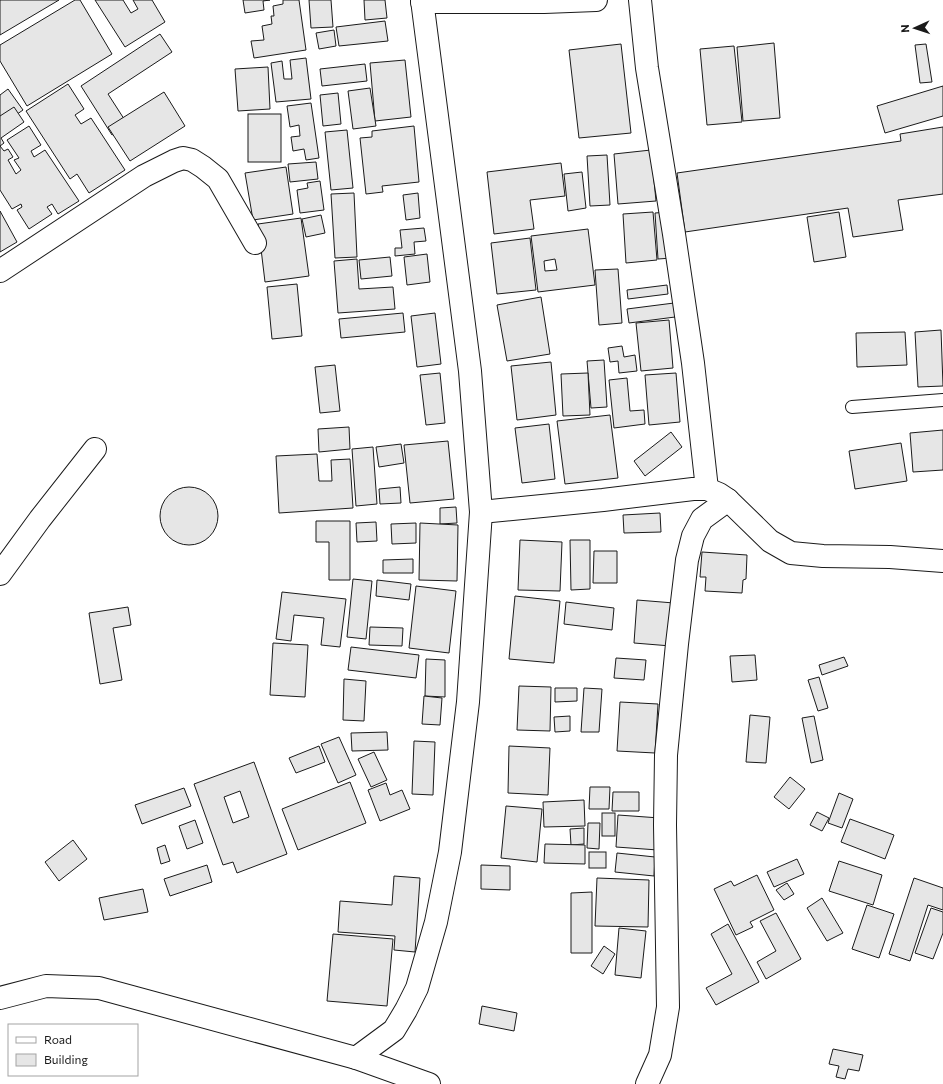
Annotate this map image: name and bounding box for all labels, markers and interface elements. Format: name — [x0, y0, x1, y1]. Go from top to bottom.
north arrow — [895, 8, 935, 48]
text: N — [898, 24, 911, 33]
legend — [8, 1024, 138, 1076]
text: Road — [44, 1032, 72, 1046]
text: Building — [44, 1052, 88, 1066]

